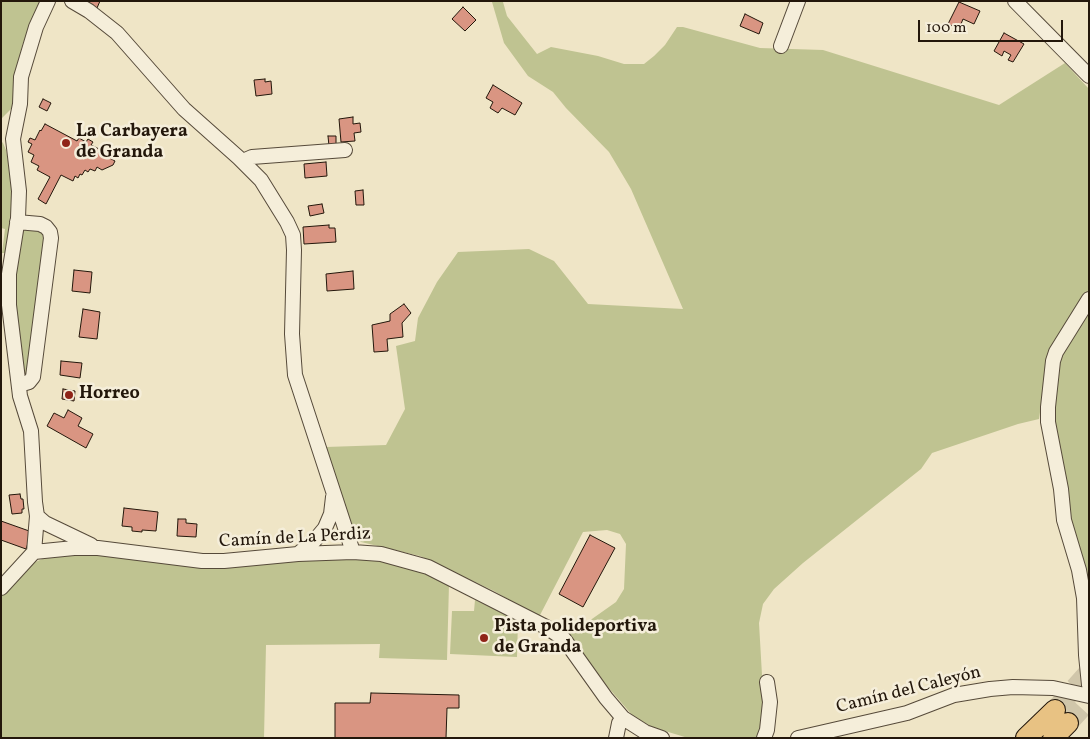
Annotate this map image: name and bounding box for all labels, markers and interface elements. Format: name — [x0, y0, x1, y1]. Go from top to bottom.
scale bar — [920, 10, 1065, 42]
text: 100 m — [926, 18, 966, 39]
place label: La Carbayera de Granda — [76, 122, 188, 164]
marker: La Carbayera de Granda — [60, 137, 72, 149]
place label: Horreo — [79, 384, 140, 406]
marker: Horreo — [63, 389, 75, 401]
street label: Camín de La Perdiz — [218, 524, 372, 554]
place label: Pista polideportiva de Granda — [494, 617, 657, 660]
marker: Pista polideportiva de Granda — [478, 632, 490, 644]
street label: Camín del Caleyón — [834, 663, 984, 719]

